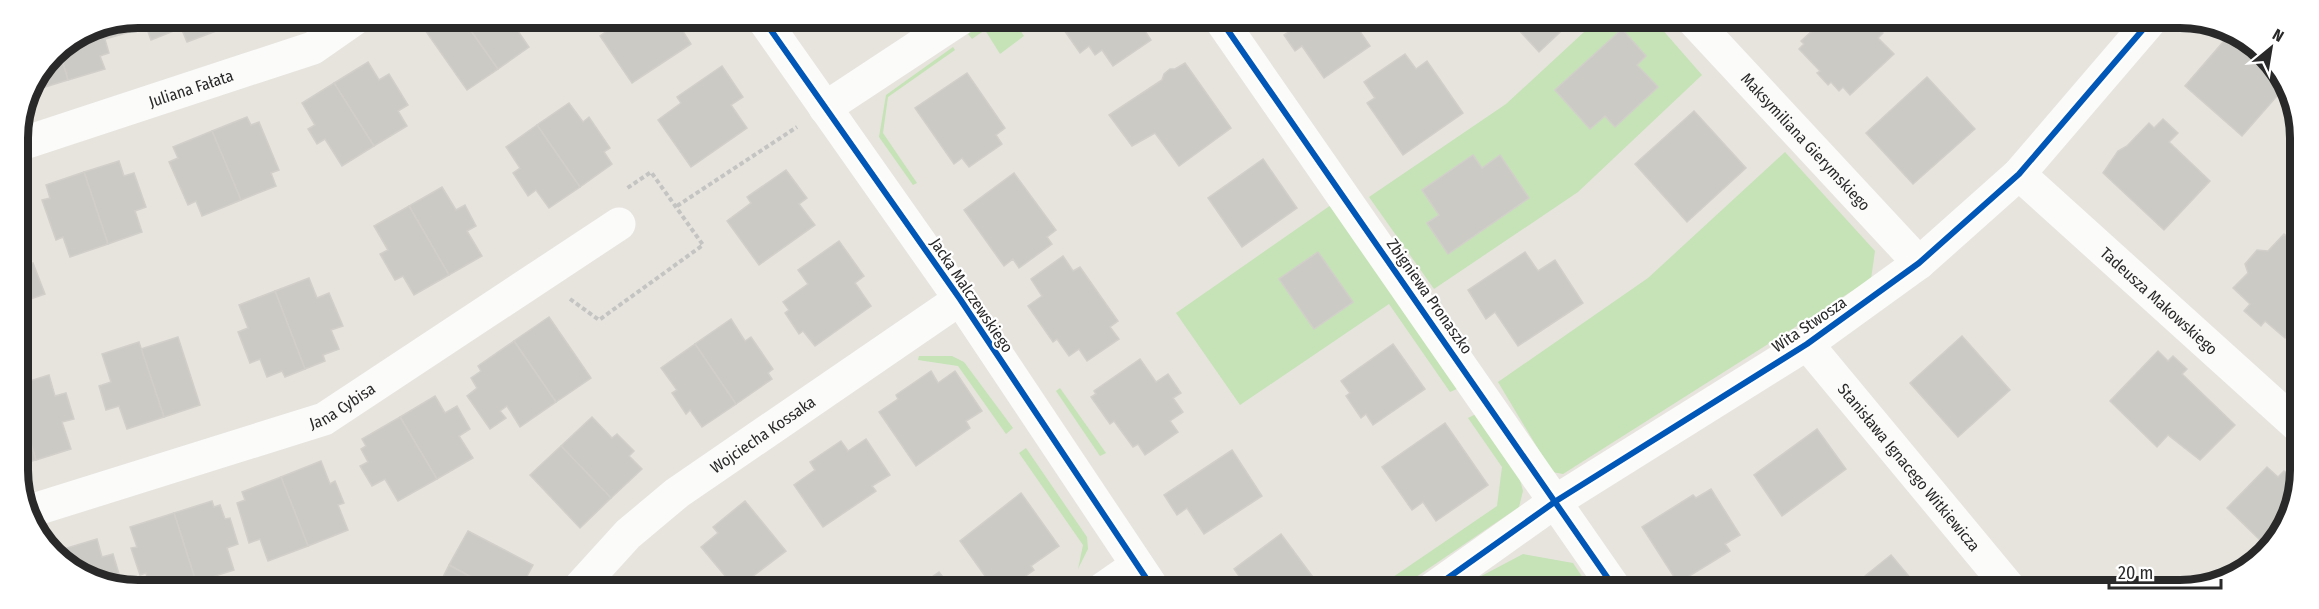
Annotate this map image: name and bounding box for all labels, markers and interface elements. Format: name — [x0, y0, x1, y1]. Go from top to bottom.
north arrow — [2241, 18, 2301, 78]
text: N — [2269, 25, 2287, 46]
street label: Juliana Fałata — [146, 66, 236, 111]
street label: Maksymiliana Gierymskiego — [1737, 69, 1874, 215]
street label: Jacka Malczewskiego — [926, 234, 1017, 356]
street label: Zbigniewa Pronaszko — [1383, 235, 1477, 358]
street label: Tadeusza Makowskiego — [2096, 243, 2221, 359]
street label: Wita Stwosza — [1768, 293, 1850, 356]
street label: Jana Cybisa — [307, 379, 379, 433]
street label: Stanisława Ignacego Witkiewicza — [1834, 380, 1984, 555]
street label: Wojciecha Kossaka — [707, 392, 819, 477]
scale bar — [2109, 552, 2222, 590]
text: 20 m — [2118, 562, 2153, 584]

